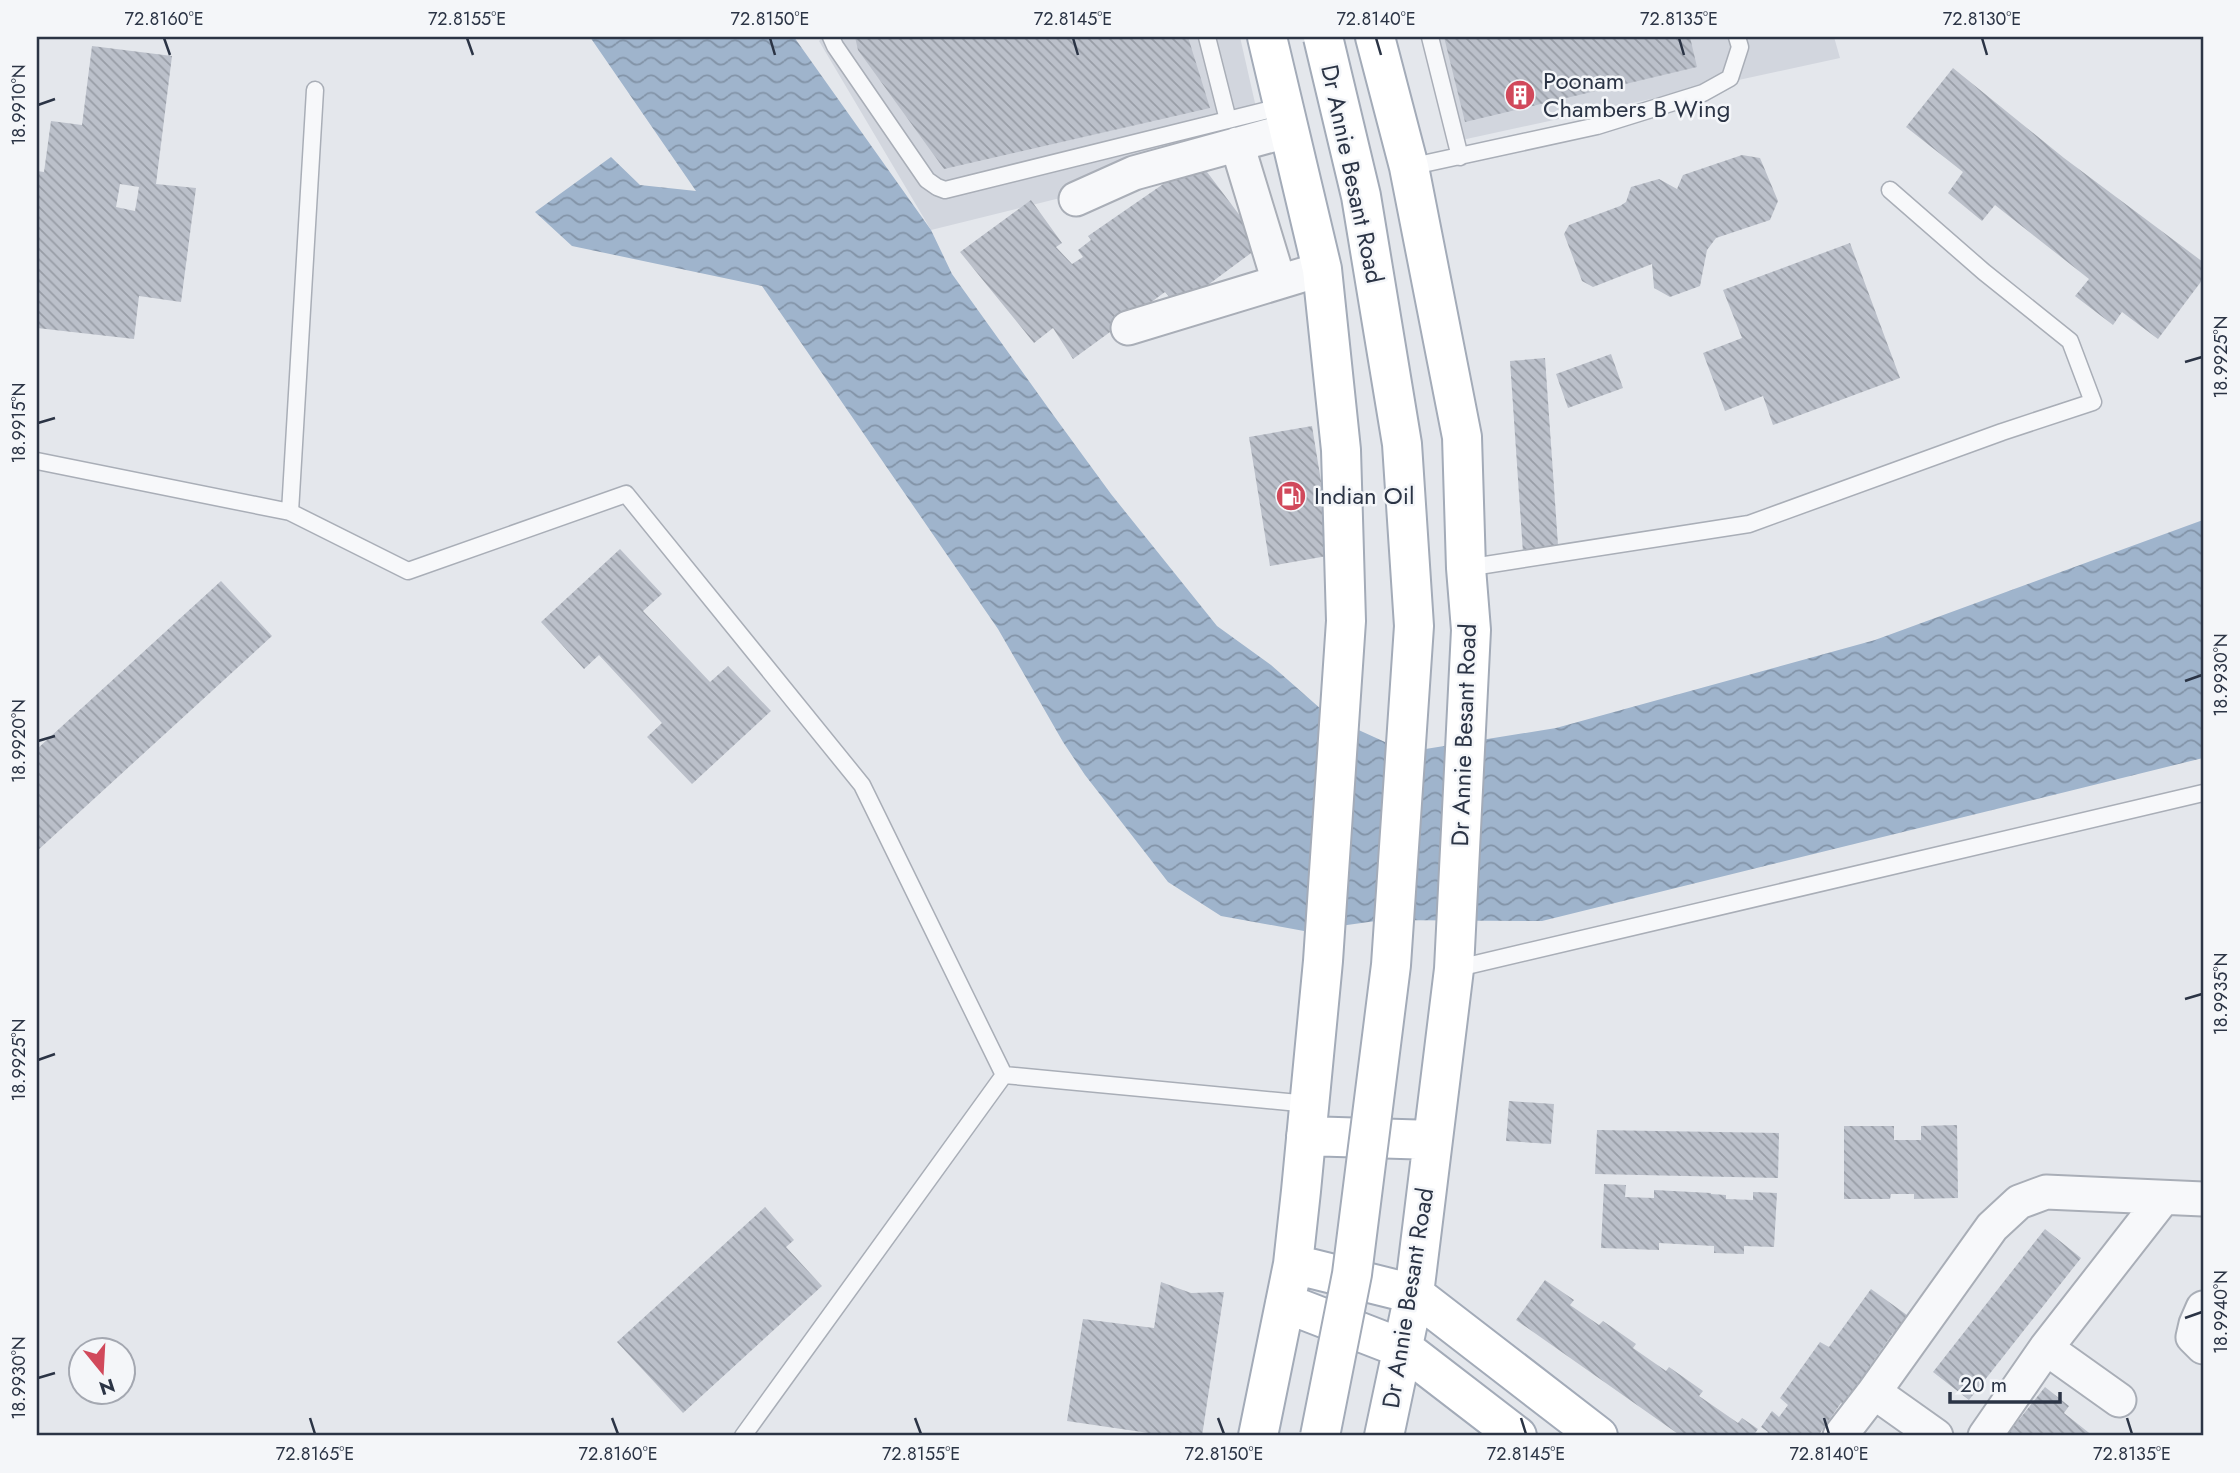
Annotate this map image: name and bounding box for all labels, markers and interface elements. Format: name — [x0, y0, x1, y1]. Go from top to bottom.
text: 72.8160°E — [124, 6, 204, 32]
text: 72.8155°E — [428, 6, 506, 32]
text: 72.8150°E — [731, 6, 809, 32]
text: 72.8145°E — [1034, 6, 1112, 32]
text: 72.8140°E — [1336, 6, 1416, 32]
text: 72.8135°E — [1640, 6, 1718, 32]
text: 72.8130°E — [1943, 6, 2021, 32]
street label: Dr Annie Besant Road — [1312, 61, 1393, 287]
place label: Poonam Chambers B Wing — [1543, 63, 1730, 126]
text: 18.9910°N — [6, 64, 32, 146]
building icon: Poonam Chambers B Wing — [1503, 78, 1537, 112]
text: 18.9925°N — [2208, 315, 2234, 399]
text: 18.9915°N — [6, 383, 32, 464]
place label: Indian Oil — [1314, 478, 1414, 513]
fuel station icon: Indian Oil — [1274, 479, 1308, 513]
street label: Dr Annie Besant Road — [1442, 623, 1485, 847]
text: 18.9930°N — [2208, 633, 2234, 717]
text: 18.9920°N — [6, 699, 32, 783]
text: 18.9935°N — [2208, 953, 2234, 1035]
text: 18.9925°N — [6, 1018, 32, 1102]
street label: Dr Annie Besant Road — [1373, 1185, 1442, 1411]
text: 18.9940°N — [2208, 1270, 2234, 1354]
text: 18.9930°N — [6, 1336, 32, 1420]
north arrow — [66, 1336, 136, 1406]
scale bar — [1950, 1361, 2060, 1405]
text: 20 m — [1960, 1370, 2007, 1400]
text: N — [96, 1372, 118, 1402]
text: 72.8165°E — [276, 1441, 354, 1467]
text: 72.8160°E — [578, 1441, 658, 1467]
text: 72.8155°E — [882, 1441, 960, 1467]
text: 72.8150°E — [1185, 1441, 1263, 1467]
text: 72.8145°E — [1487, 1441, 1565, 1467]
text: 72.8140°E — [1789, 1441, 1869, 1467]
text: 72.8135°E — [2093, 1441, 2171, 1467]

